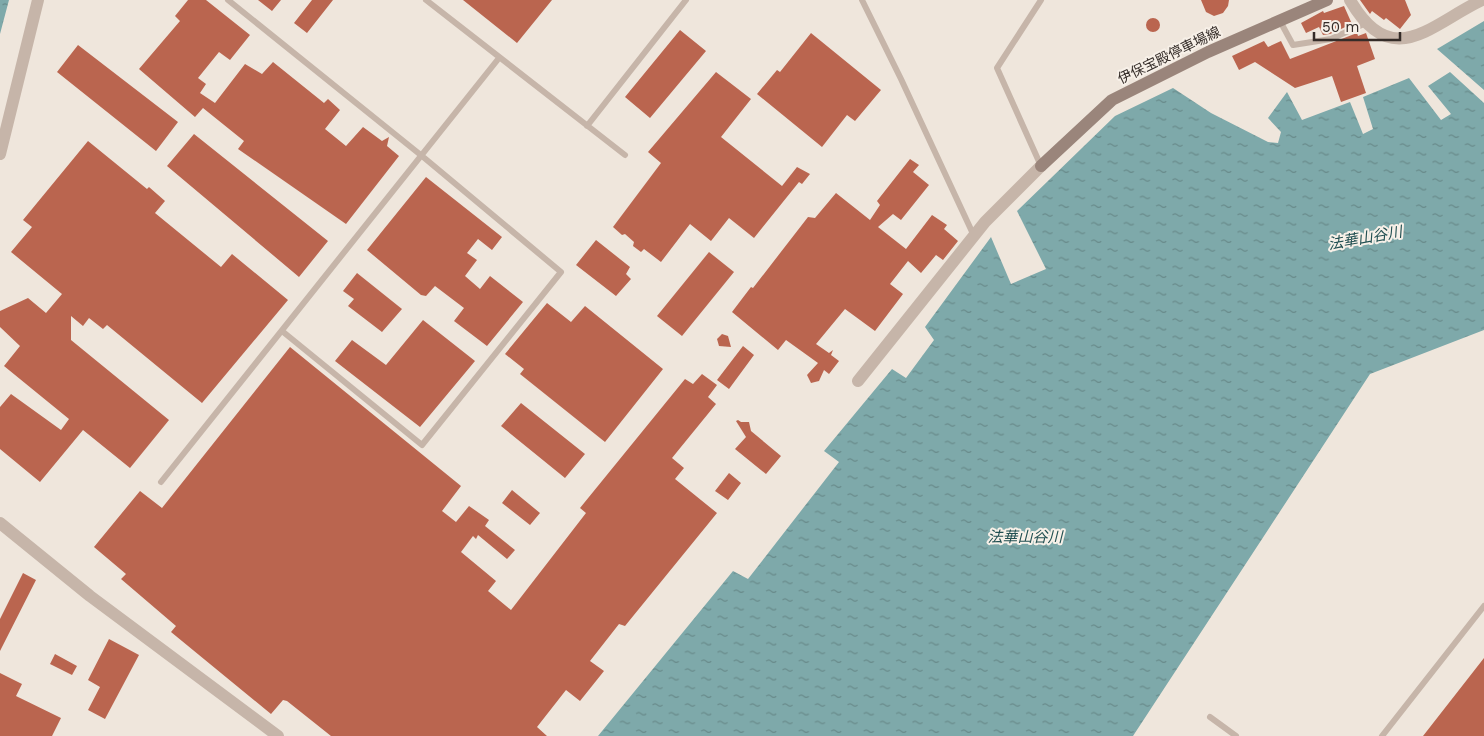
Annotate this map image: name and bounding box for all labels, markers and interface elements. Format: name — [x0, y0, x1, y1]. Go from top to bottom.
scale bar — [1314, 10, 1400, 42]
text: 50 m — [1322, 18, 1359, 36]
street label: 伊保宝殿停車場線 — [1115, 23, 1223, 87]
water label: 法華山谷川 — [1326, 222, 1405, 253]
water label: 法華山谷川 — [987, 528, 1064, 546]

